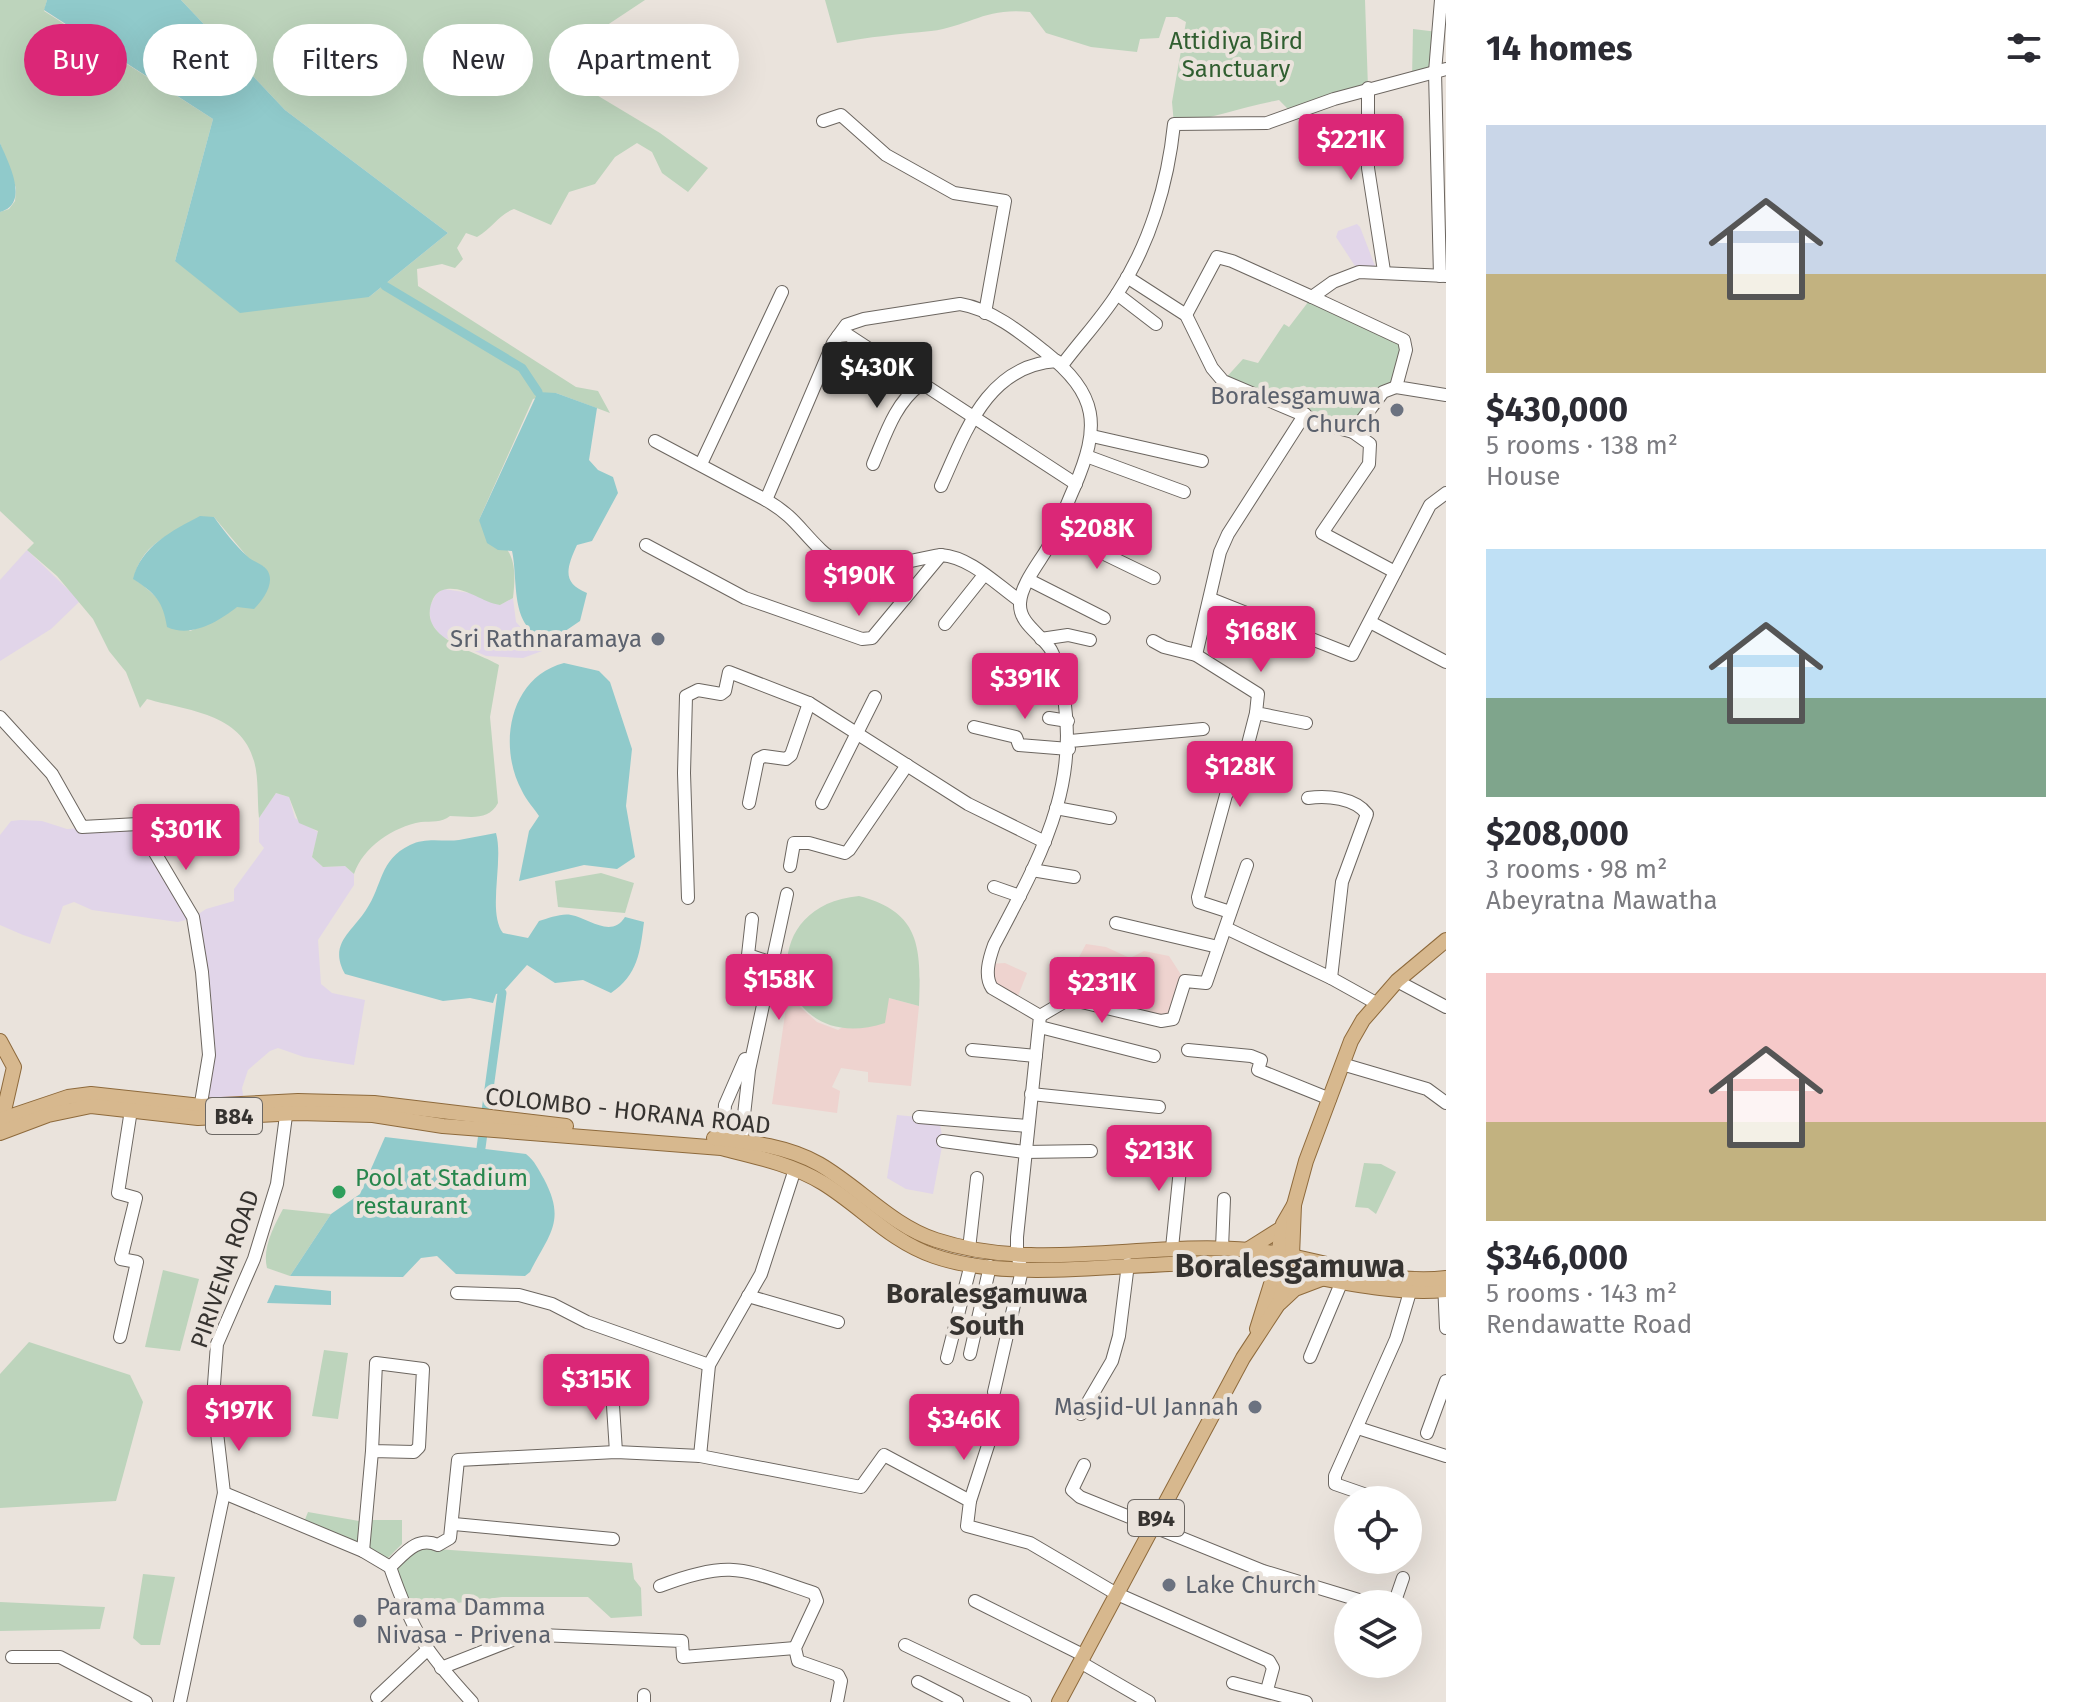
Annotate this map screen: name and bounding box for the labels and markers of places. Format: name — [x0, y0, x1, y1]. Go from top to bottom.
pin: $221K — [1295, 114, 1407, 182]
pin: $430K — [821, 342, 933, 410]
place label: Boralesgamuwa Church — [1210, 382, 1381, 438]
marker: Boralesgamuwa Church — [1388, 401, 1406, 419]
pin: $208K — [1041, 503, 1153, 571]
pin: $190K — [803, 550, 915, 618]
pin: $168K — [1205, 606, 1317, 674]
place label: Sri Rathnaramaya — [450, 625, 642, 653]
marker: Sri Rathnaramaya — [649, 630, 667, 648]
pin: $391K — [969, 653, 1081, 721]
pin: $128K — [1184, 741, 1296, 809]
pin: $301K — [130, 804, 242, 872]
pin: $158K — [723, 954, 835, 1022]
pin: $231K — [1046, 957, 1158, 1025]
pin: $213K — [1103, 1125, 1215, 1193]
place label: Pool at Stadium restaurant — [355, 1164, 528, 1220]
marker: Pool at Stadium restaurant — [330, 1183, 348, 1201]
pin: $315K — [540, 1354, 652, 1422]
pin: $197K — [183, 1385, 295, 1453]
place label: Masjid-Ul Jannah — [1054, 1393, 1239, 1421]
pin: $346K — [908, 1394, 1020, 1462]
marker: Masjid-Ul Jannah — [1246, 1398, 1264, 1416]
place label: Lake Church — [1185, 1571, 1317, 1599]
marker: Lake Church — [1160, 1576, 1178, 1594]
place label: Parama Damma Nivasa - Privena — [376, 1593, 551, 1649]
marker: Parama Damma Nivasa - Privena — [351, 1612, 369, 1630]

